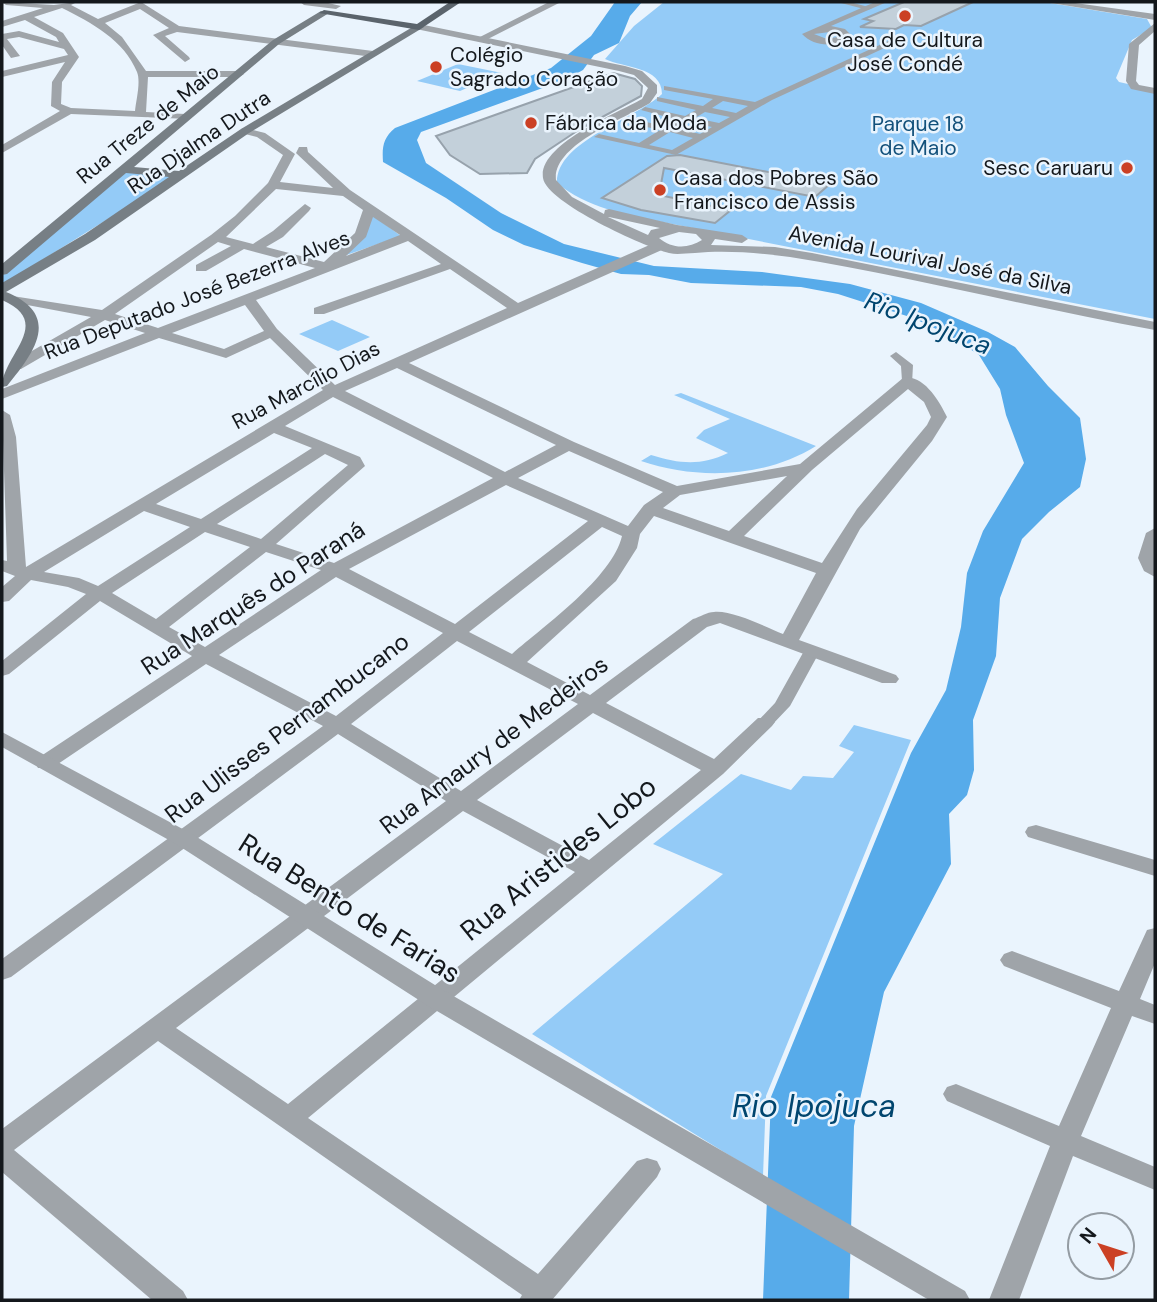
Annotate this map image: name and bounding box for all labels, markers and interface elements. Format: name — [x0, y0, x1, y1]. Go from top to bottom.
marker: Casa de Cultura José Condé — [897, 8, 913, 24]
place label: Casa de Cultura José Condé — [827, 26, 983, 78]
place label: Colégio Sagrado Coração — [450, 41, 618, 93]
street label: Rua Treze de Maio — [71, 58, 225, 190]
marker: Colégio Sagrado Coração — [428, 59, 444, 75]
street label: Rua Djalma Dutra — [122, 84, 276, 200]
place label: Fábrica da Moda — [545, 109, 707, 137]
park label: Parque 18 de Maio — [872, 110, 964, 162]
marker: Fábrica da Moda — [523, 115, 539, 131]
place label: Sesc Caruaru — [983, 154, 1113, 182]
marker: Sesc Caruaru — [1119, 160, 1135, 176]
place label: Casa dos Pobres São Francisco de Assis — [674, 164, 878, 216]
marker: Casa dos Pobres São Francisco de Assis — [652, 182, 668, 198]
street label: Avenida Lourival José da Silva — [786, 219, 1074, 301]
street label: Rua Deputado José Bezerra Alves — [40, 224, 354, 366]
water label: Rio Ipojuca — [860, 283, 996, 363]
street label: Rua Marcílio Dias — [227, 334, 385, 436]
street label: Rua Marquês do Paraná — [135, 514, 371, 682]
street label: Rua Ulisses Pernambucano — [158, 626, 415, 830]
street label: Rua Amaury de Medeiros — [373, 649, 614, 841]
street label: Rua Aristides Lobo — [453, 768, 664, 949]
street label: Rua Bento de Farias — [232, 825, 468, 992]
water label: Rio Ipojuca — [732, 1085, 896, 1127]
north arrow — [1066, 1211, 1136, 1281]
text: N — [1074, 1222, 1102, 1249]

